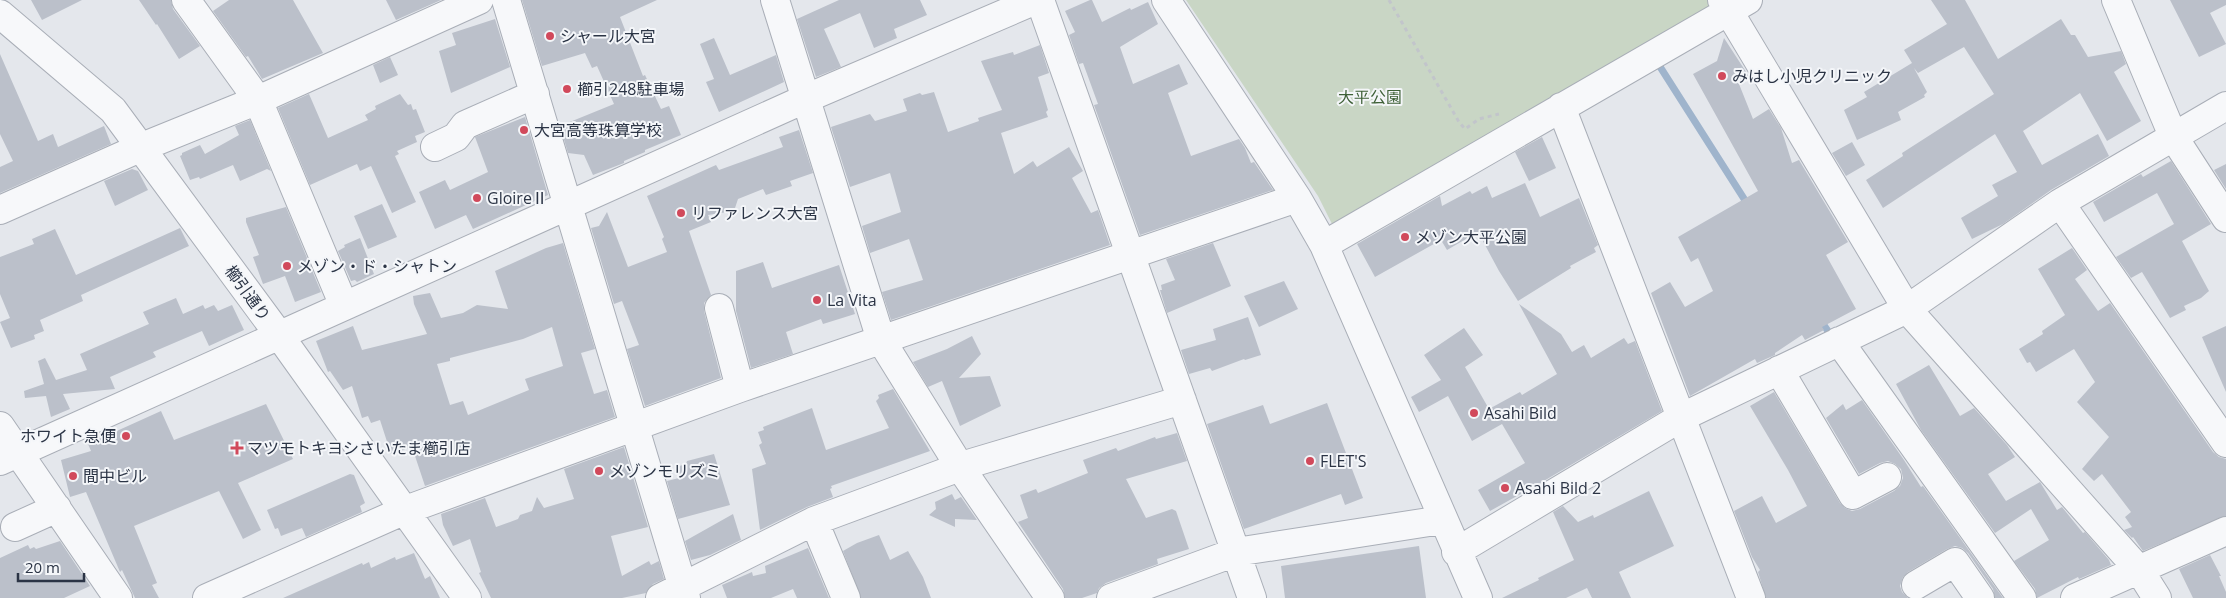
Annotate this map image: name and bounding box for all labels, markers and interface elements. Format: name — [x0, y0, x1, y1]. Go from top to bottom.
place label: シャール大宮 — [560, 25, 656, 47]
marker: シャール大宮 — [544, 30, 556, 42]
place label: みはし小児クリニック — [1732, 65, 1892, 87]
marker: みはし小児クリニック — [1716, 70, 1728, 82]
place label: 櫛引248駐車場 — [577, 78, 684, 100]
marker: 櫛引248駐車場 — [561, 83, 573, 95]
park label: 大平公園 — [1338, 86, 1402, 108]
place label: 大宮高等珠算学校 — [534, 119, 662, 141]
marker: 大宮高等珠算学校 — [518, 124, 530, 136]
place label: GloireⅡ — [487, 187, 548, 209]
marker: GloireⅡ — [471, 192, 483, 204]
place label: リファレンス大宮 — [691, 202, 819, 224]
marker: リファレンス大宮 — [675, 207, 687, 219]
place label: メゾン大平公園 — [1415, 226, 1527, 248]
marker: メゾン大平公園 — [1399, 231, 1411, 243]
place label: メゾン・ド・シャトン — [297, 255, 457, 277]
marker: メゾン・ド・シャトン — [281, 260, 293, 272]
street label: 櫛引通り — [220, 261, 276, 325]
place label: La Vita — [827, 289, 877, 311]
marker: La Vita — [811, 294, 823, 306]
place label: Asahi Bild — [1484, 402, 1557, 424]
marker: Asahi Bild — [1468, 407, 1480, 419]
place label: ホワイト急便 — [20, 425, 116, 447]
marker: ホワイト急便 — [120, 430, 132, 442]
place label: マツモトキヨシさいたま櫛引店 — [247, 437, 471, 459]
marker: マツモトキヨシさいたま櫛引店 — [231, 442, 243, 454]
place label: FLET'S — [1320, 450, 1367, 472]
marker: FLET'S — [1304, 455, 1316, 467]
place label: メゾンモリズミ — [609, 460, 721, 482]
place label: 間中ビル — [83, 465, 147, 487]
marker: メゾンモリズミ — [593, 465, 605, 477]
marker: 間中ビル — [67, 470, 79, 482]
place label: Asahi Bild 2 — [1515, 477, 1601, 499]
marker: Asahi Bild 2 — [1499, 482, 1511, 494]
scale bar — [18, 550, 84, 582]
text: 20 m — [25, 557, 60, 577]

